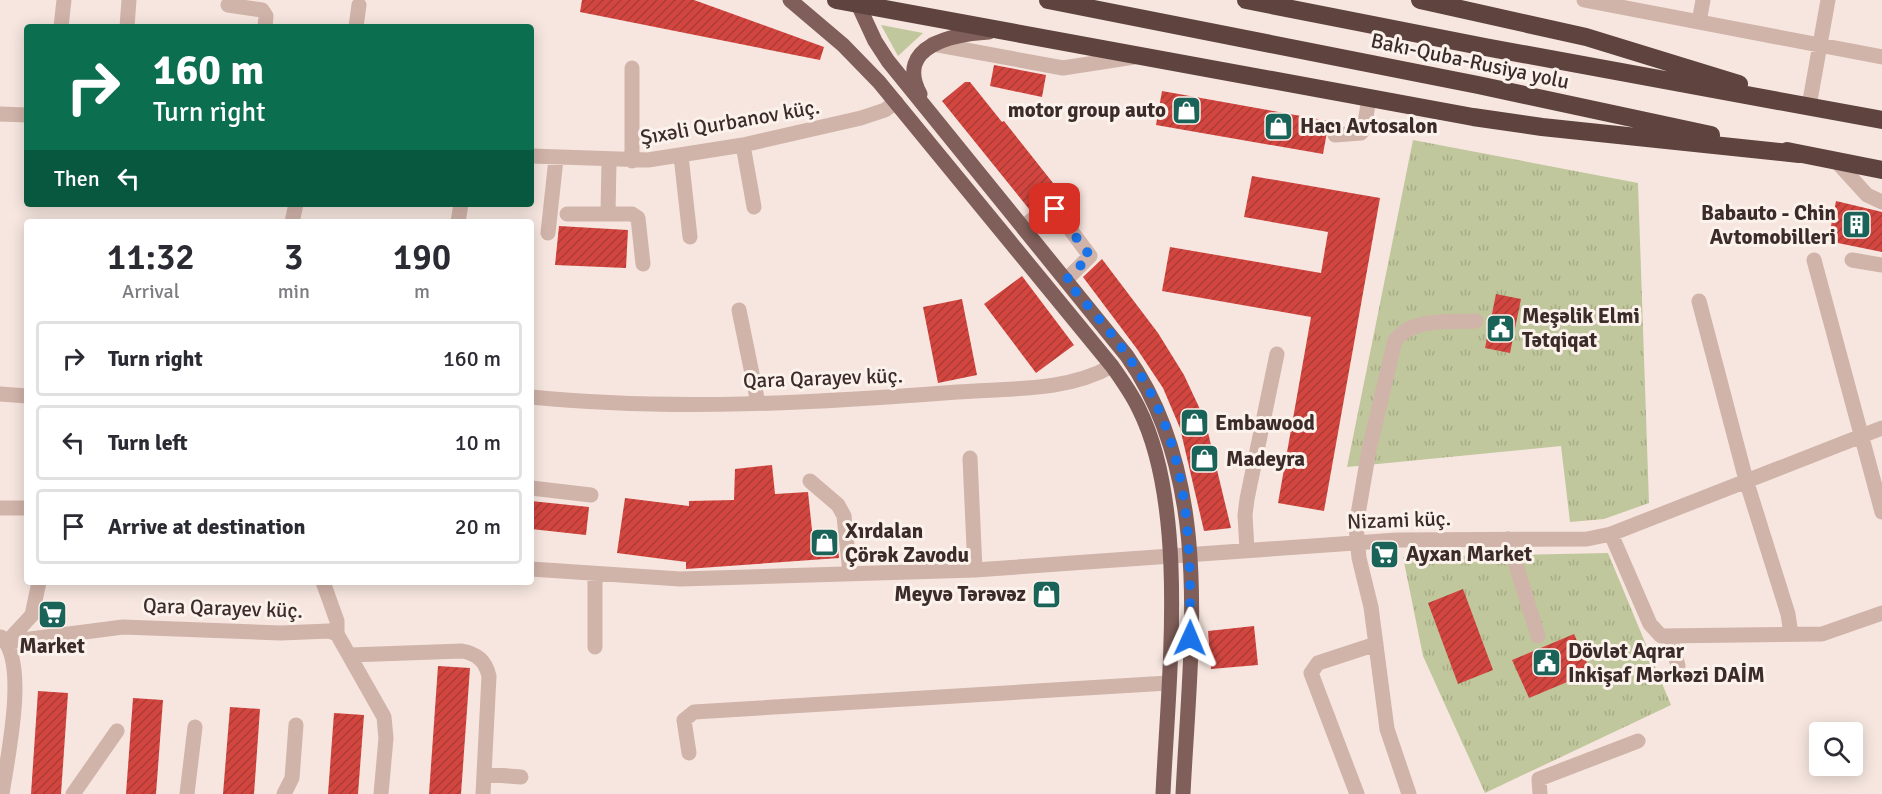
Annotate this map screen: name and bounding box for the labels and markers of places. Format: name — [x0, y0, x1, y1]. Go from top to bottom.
shop icon: motor group auto — [1171, 94, 1203, 126]
place label: motor group auto — [1008, 97, 1166, 123]
shop icon: Hacı Avtosalon — [1263, 110, 1295, 142]
place label: Hacı Avtosalon — [1300, 113, 1438, 139]
pin — [1029, 183, 1080, 234]
place label: Babauto - Chin Avtomobilleri — [1701, 200, 1836, 250]
building icon: Babauto - Chin Avtomobilleri — [1841, 209, 1873, 241]
place label: Meşəlik Elmi Tətqiqat — [1522, 303, 1640, 353]
public building icon: Meşəlik Elmi Tətqiqat — [1485, 312, 1517, 344]
shop icon: Embawood — [1178, 407, 1210, 439]
place label: Embawood — [1215, 410, 1315, 436]
shop icon: Madeyra — [1189, 443, 1221, 475]
place label: Madeyra — [1226, 446, 1305, 472]
place label: Xırdalan Çörək Zavodu — [845, 518, 969, 568]
shop icon: Xırdalan Çörək Zavodu — [808, 527, 840, 559]
supermarket icon: Ayxan Market — [1369, 538, 1401, 570]
place label: Ayxan Market — [1406, 541, 1532, 567]
shop icon: Meyvə Tərəvəz — [1031, 578, 1063, 610]
place label: Meyvə Tərəvəz — [894, 581, 1026, 607]
supermarket icon: Market — [36, 599, 68, 631]
place label: Market — [19, 633, 85, 659]
place label: Dövlət Aqrar Inkişaf Mərkəzi DAİM — [1568, 638, 1765, 688]
public building icon: Dövlət Aqrar Inkişaf Mərkəzi DAİM — [1531, 647, 1563, 679]

